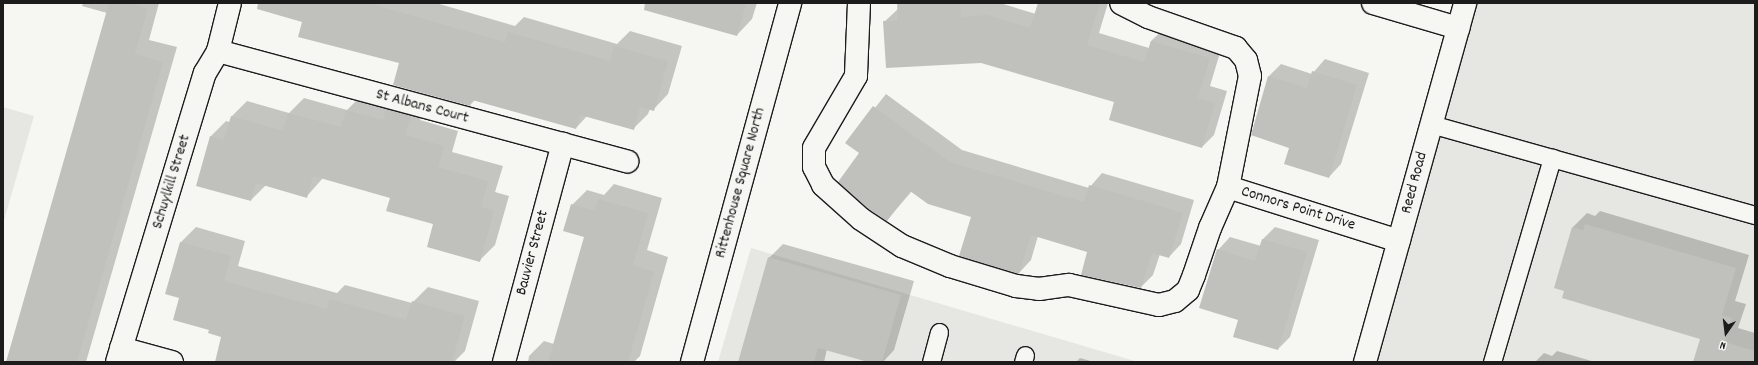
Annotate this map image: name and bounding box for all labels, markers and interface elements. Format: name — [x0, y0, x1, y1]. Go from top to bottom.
street label: St Albans Court — [374, 85, 470, 129]
street label: Rittenhouse Square North — [712, 106, 770, 260]
street label: Schuylkill Street — [149, 133, 195, 231]
street label: Reed Road — [1398, 150, 1432, 216]
street label: Connors Point Drive — [1239, 183, 1357, 235]
street label: Bauvier Street — [512, 208, 554, 298]
north arrow — [1706, 313, 1746, 353]
text: N — [1719, 336, 1728, 353]

